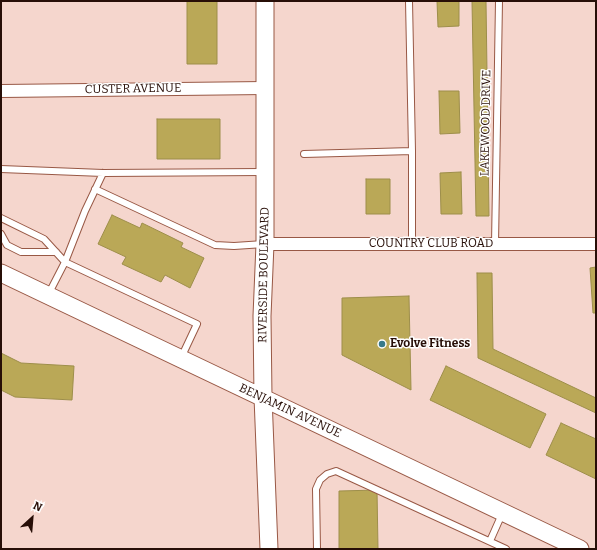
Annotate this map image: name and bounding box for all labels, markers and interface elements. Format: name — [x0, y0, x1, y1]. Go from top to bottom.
street label: LAKEWOOD DRIVE — [478, 70, 494, 176]
street label: CUSTER AVENUE — [85, 81, 181, 97]
street label: RIVERSIDE BOULEVARD — [256, 207, 272, 343]
street label: COUNTRY CLUB ROAD — [369, 237, 493, 251]
place label: Evolve Fitness — [390, 337, 470, 351]
marker: Evolve Fitness — [377, 339, 387, 349]
street label: BENJAMIN AVENUE — [237, 381, 343, 441]
north arrow — [12, 498, 52, 538]
text: N — [31, 499, 44, 514]

